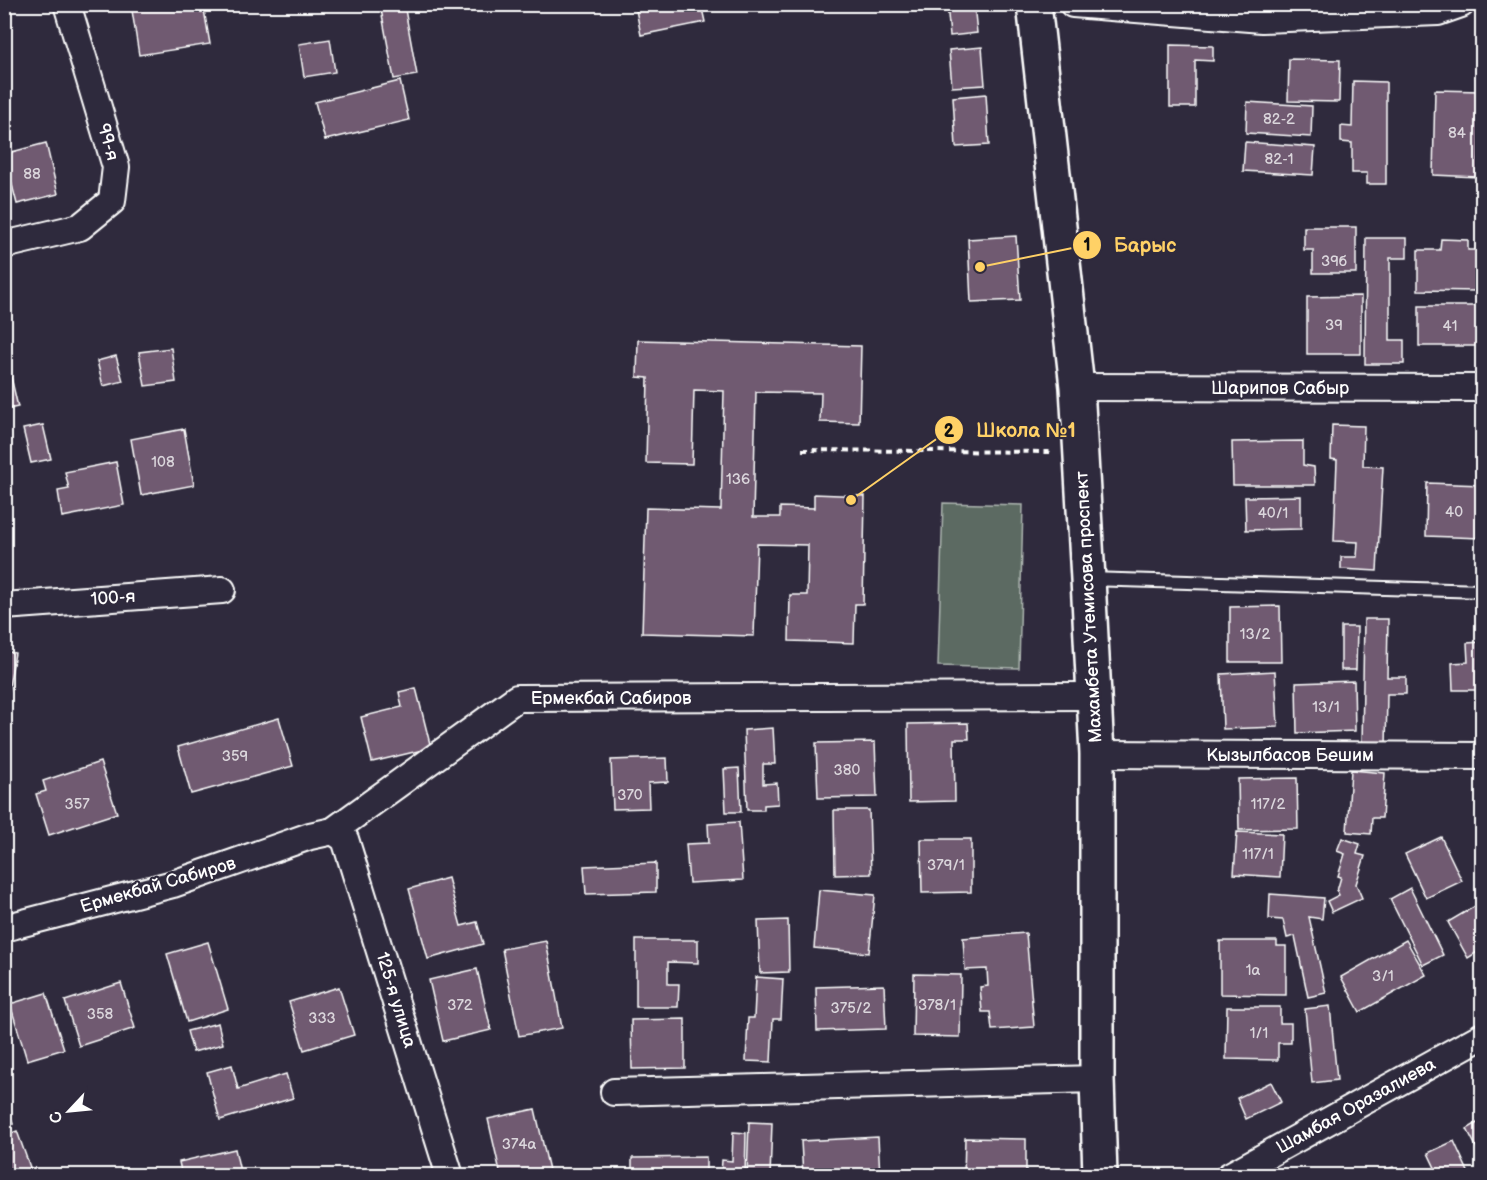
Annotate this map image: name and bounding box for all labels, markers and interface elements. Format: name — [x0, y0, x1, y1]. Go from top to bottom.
house number: 82-2 — [1263, 110, 1295, 129]
street label: 99-я — [93, 121, 123, 163]
house number: 84 — [1448, 124, 1466, 143]
house number: 82-1 — [1265, 150, 1293, 169]
house number: 88 — [23, 165, 41, 184]
callout: Барыс — [1072, 226, 1189, 264]
text: Барыс — [1114, 234, 1176, 258]
text: 1 — [1083, 235, 1091, 256]
house number: 39б — [1321, 252, 1347, 271]
house number: 39 — [1325, 316, 1343, 335]
house number: 41 — [1443, 317, 1457, 336]
street label: Шарипов Сабыр — [1211, 378, 1349, 399]
callout: Школа №1 — [934, 411, 1088, 449]
text: Школа №1 — [976, 419, 1076, 443]
text: 2 — [944, 421, 955, 442]
house number: 108 — [151, 453, 175, 472]
house number: 136 — [726, 470, 750, 489]
street label: Махамбета Утемисова проспект — [1071, 470, 1107, 743]
house number: 40 — [1445, 503, 1463, 522]
house number: 40/1 — [1258, 504, 1288, 523]
street label: 100-я — [90, 586, 136, 610]
house number: 13/2 — [1240, 625, 1270, 644]
street label: Ермекбай Сабиров — [531, 688, 692, 709]
house number: 13/1 — [1312, 698, 1340, 717]
street label: Кызылбасов Бешим — [1206, 745, 1374, 766]
house number: 359 — [222, 747, 248, 766]
house number: 380 — [834, 761, 861, 780]
house number: 370 — [617, 786, 643, 805]
house number: 357 — [64, 795, 90, 814]
house number: 117/2 — [1251, 795, 1285, 814]
house number: 117/1 — [1242, 845, 1274, 864]
street label: Ермекбай Сабиров — [78, 853, 239, 917]
house number: 379/1 — [927, 856, 965, 875]
street label: 125-я улица — [371, 950, 421, 1051]
house number: 1а — [1246, 961, 1260, 980]
house number: 3/1 — [1372, 967, 1394, 986]
house number: 372 — [447, 996, 473, 1015]
house number: 378/1 — [918, 996, 956, 1015]
house number: 375/2 — [831, 999, 872, 1018]
house number: 358 — [87, 1005, 114, 1024]
house number: 333 — [308, 1009, 336, 1028]
house number: 1/1 — [1250, 1024, 1268, 1043]
street label: Шамбая Оразалиева — [1273, 1053, 1440, 1158]
north arrow — [39, 1081, 99, 1141]
text: С — [46, 1108, 68, 1126]
house number: 374а — [502, 1135, 536, 1154]

